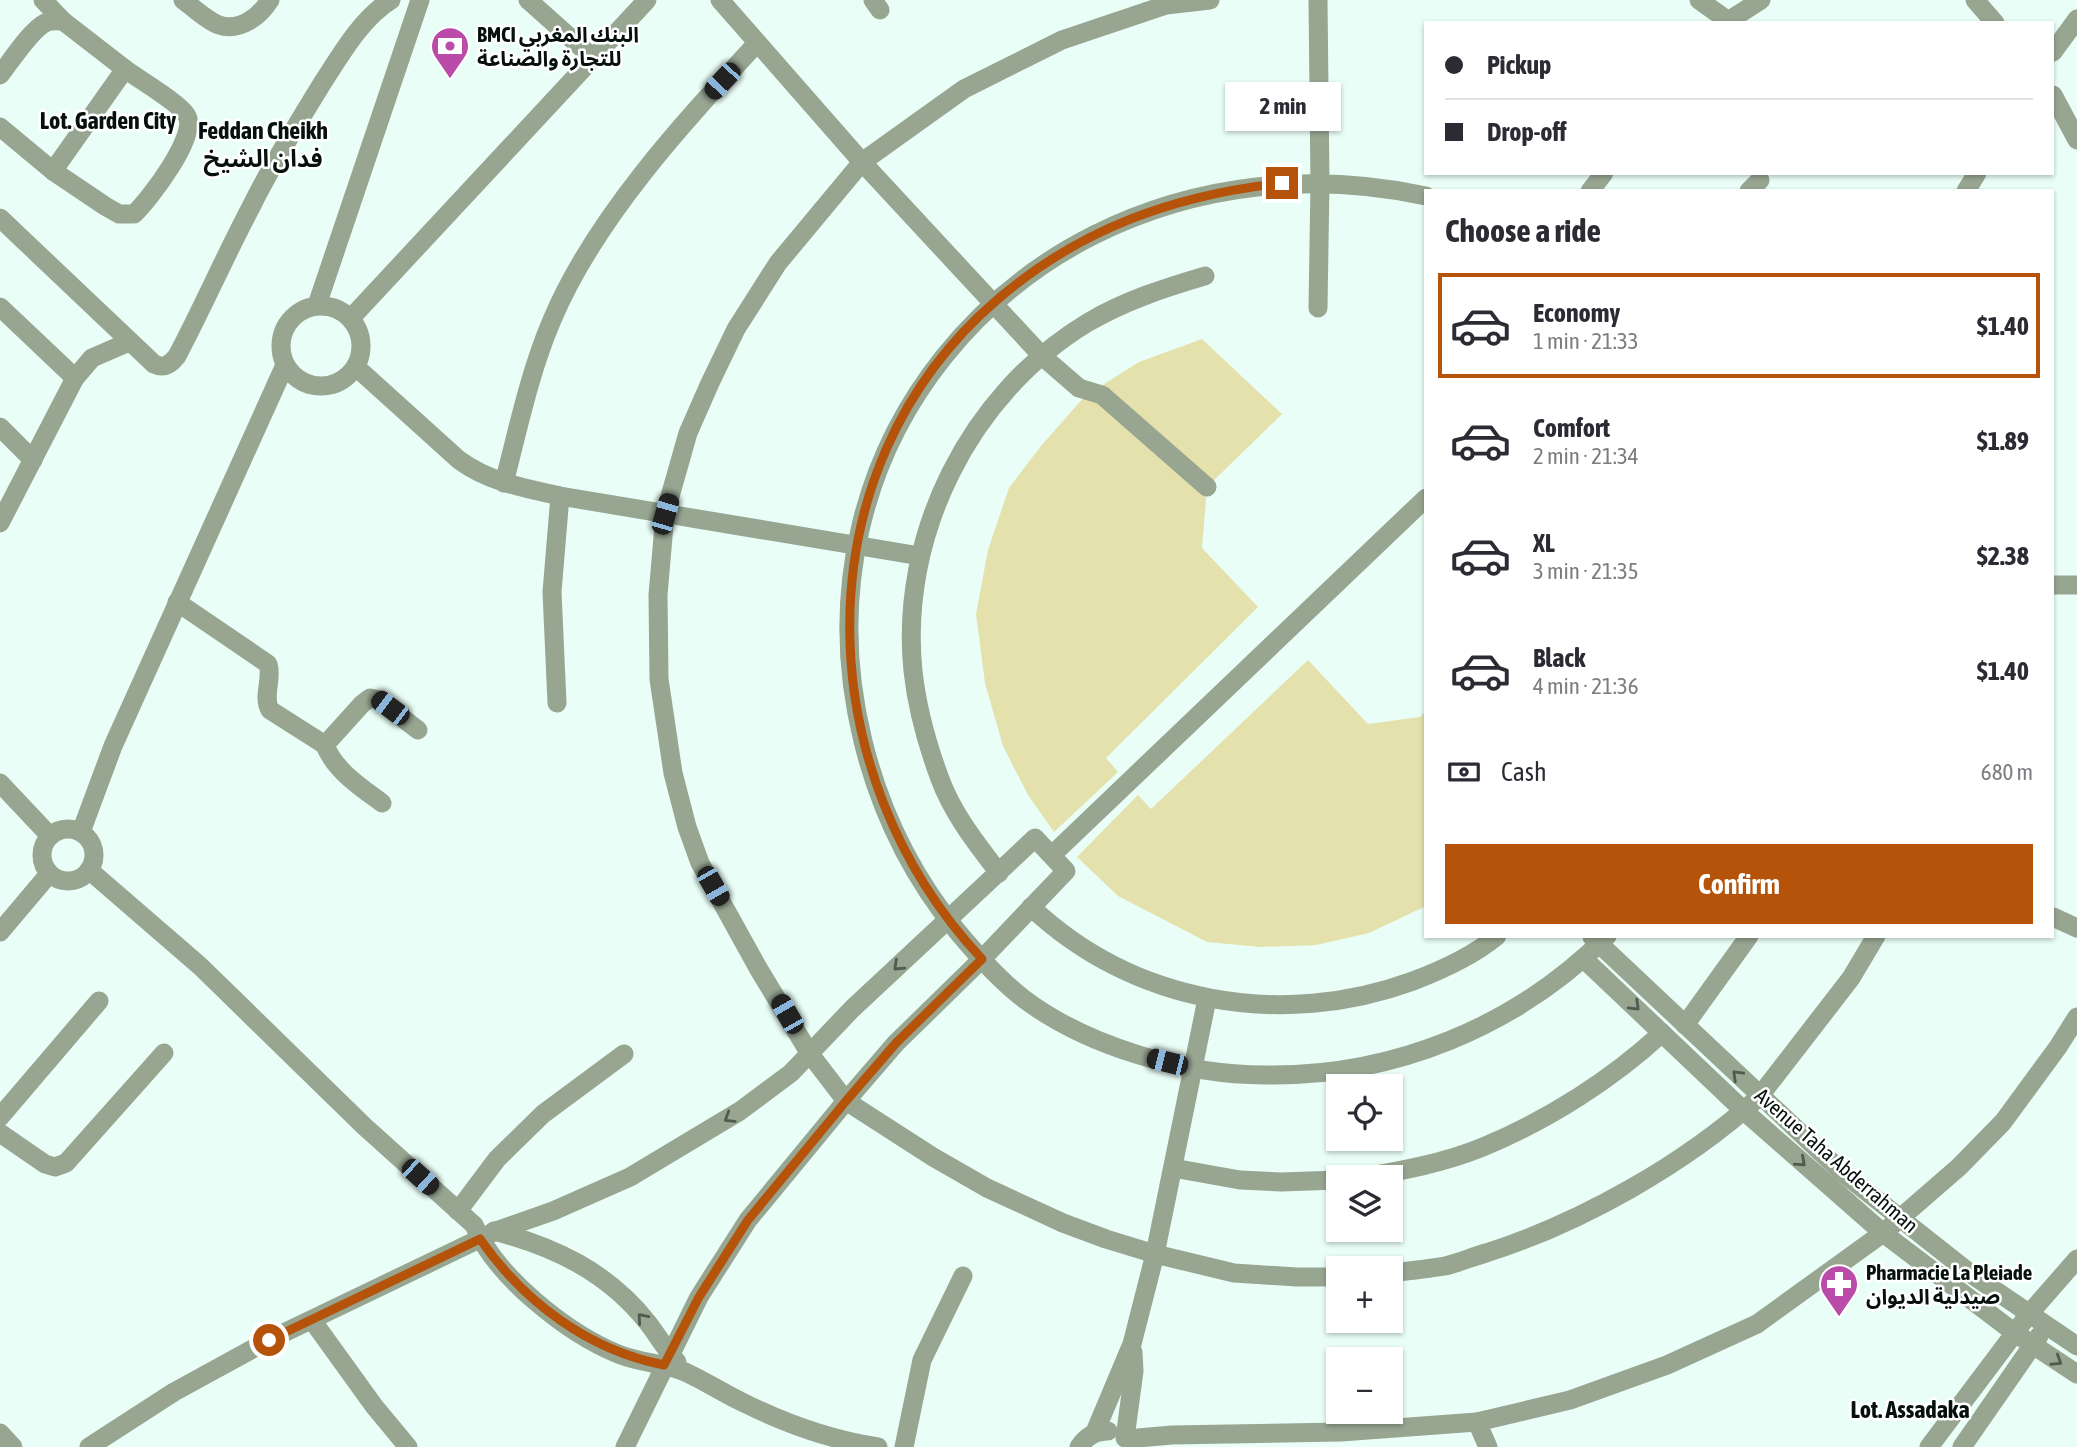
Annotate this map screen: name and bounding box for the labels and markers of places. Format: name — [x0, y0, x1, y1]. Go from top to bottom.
place label: BMCI البنك المغربي للتجارة والصناعة — [477, 22, 639, 71]
bank icon: BMCI البنك المغربي للتجارة والصناعة — [429, 25, 471, 80]
place label: Pharmacie La Pleiade صيدلية الديوان — [1866, 1260, 2032, 1309]
pharmacy icon: Pharmacie La Pleiade صيدلية الديوان — [1818, 1263, 1860, 1318]

